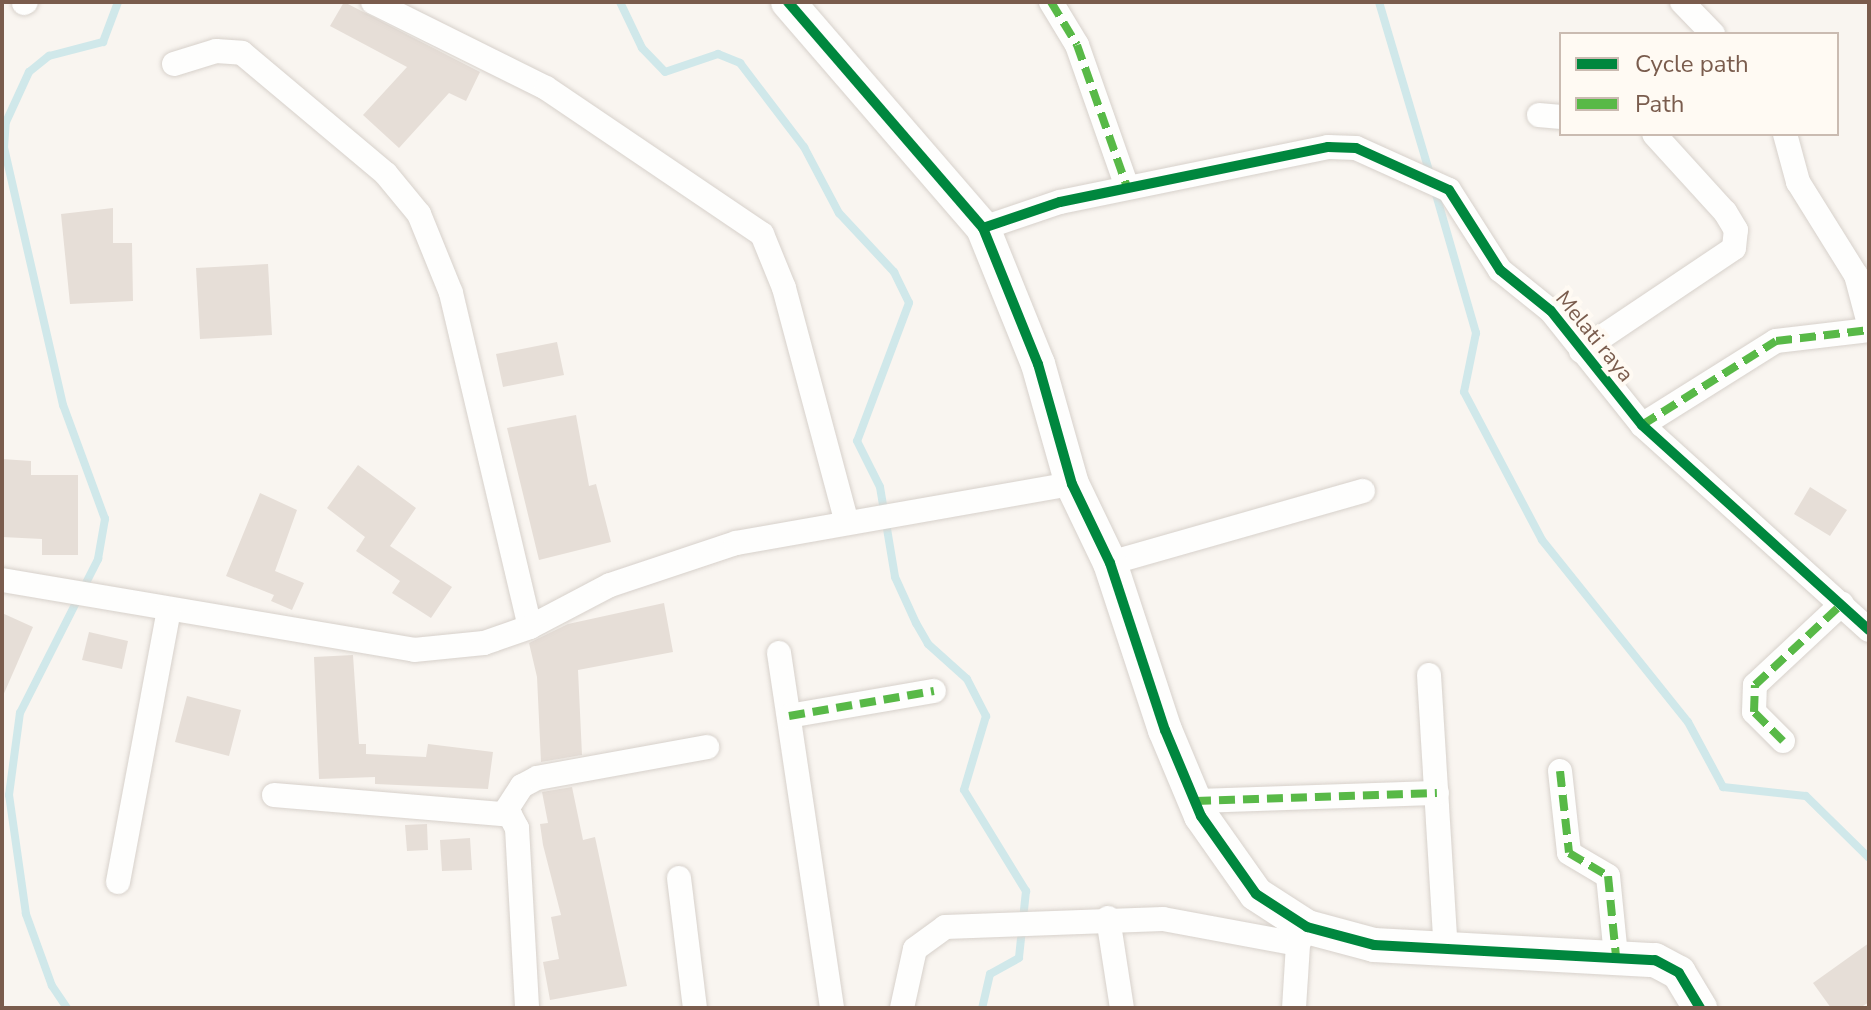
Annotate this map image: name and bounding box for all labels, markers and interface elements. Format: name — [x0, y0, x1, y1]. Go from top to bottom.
legend — [1559, 32, 1839, 136]
text: Cycle path — [1635, 48, 1749, 80]
text: Path — [1635, 88, 1684, 120]
street label: Melati raya — [1549, 286, 1639, 388]

